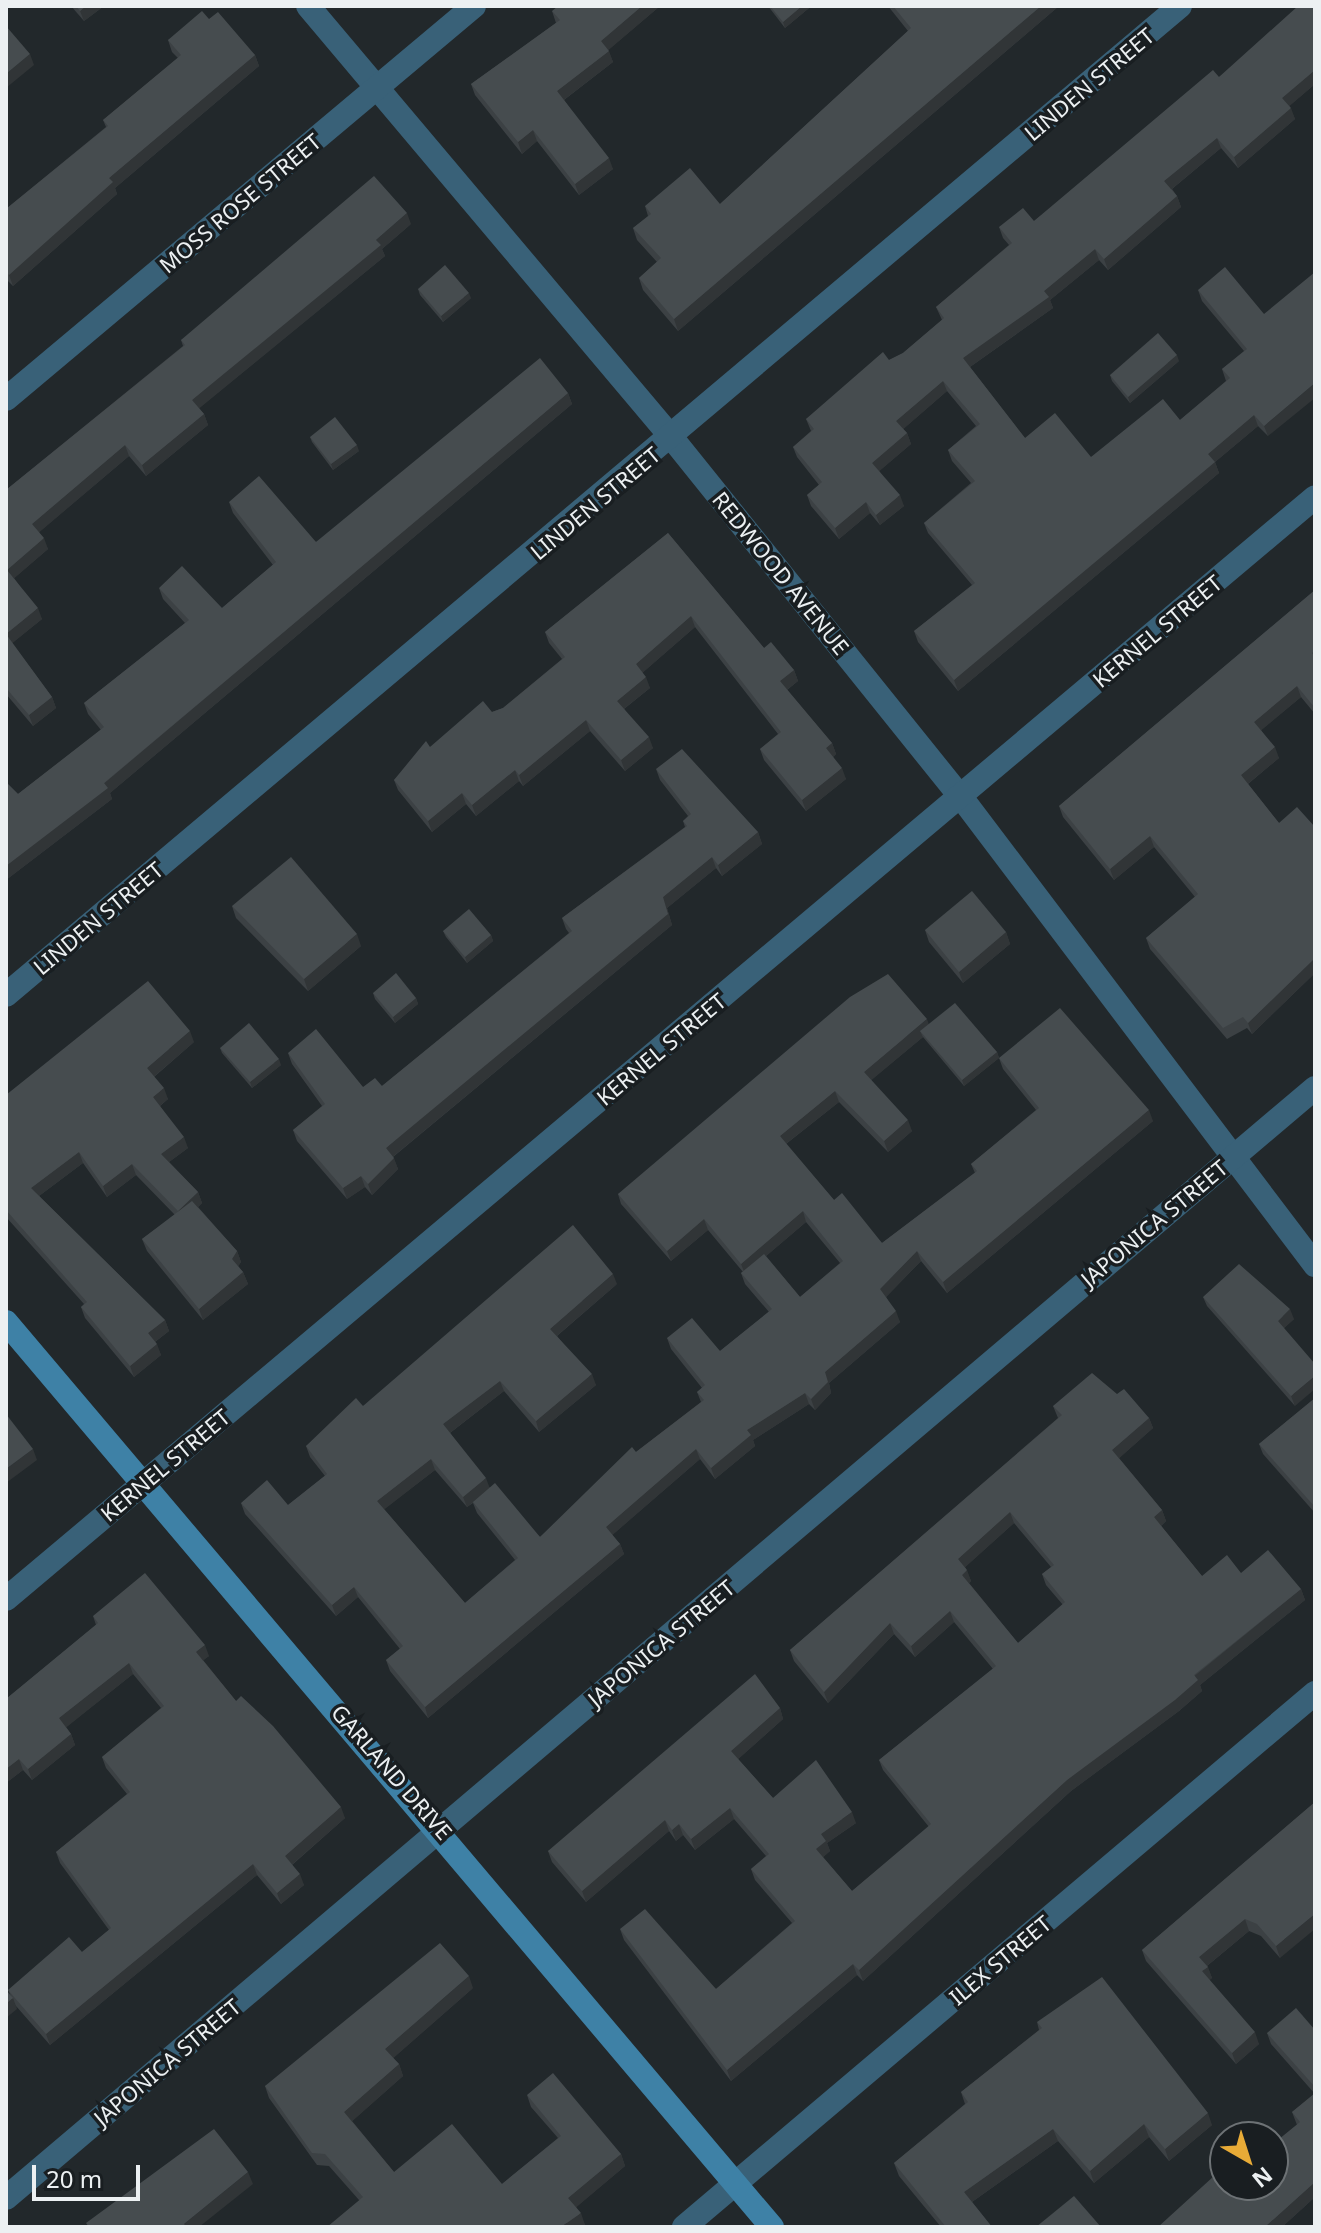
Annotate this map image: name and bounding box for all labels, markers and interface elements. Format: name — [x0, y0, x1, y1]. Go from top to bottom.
street label: LINDEN STREET — [1019, 22, 1159, 146]
street label: MOSS ROSE STREET — [154, 128, 326, 278]
street label: LINDEN STREET — [525, 441, 665, 565]
street label: REDWOOD AVENUE — [707, 486, 855, 660]
street label: KERNEL STREET — [1087, 569, 1227, 693]
street label: LINDEN STREET — [28, 856, 168, 980]
street label: KERNEL STREET — [591, 987, 731, 1111]
street label: JAPONICA STREET — [1075, 1154, 1233, 1292]
street label: KERNEL STREET — [95, 1403, 235, 1527]
street label: JAPONICA STREET — [582, 1574, 740, 1712]
street label: GARLAND DRIVE — [326, 1699, 458, 1845]
street label: ILEX STREET — [944, 1910, 1056, 2010]
street label: JAPONICA STREET — [88, 1993, 246, 2131]
north arrow — [1209, 2121, 1289, 2201]
scale bar — [36, 2149, 144, 2199]
text: N — [1246, 2161, 1279, 2195]
text: 20 m — [46, 2162, 102, 2195]

